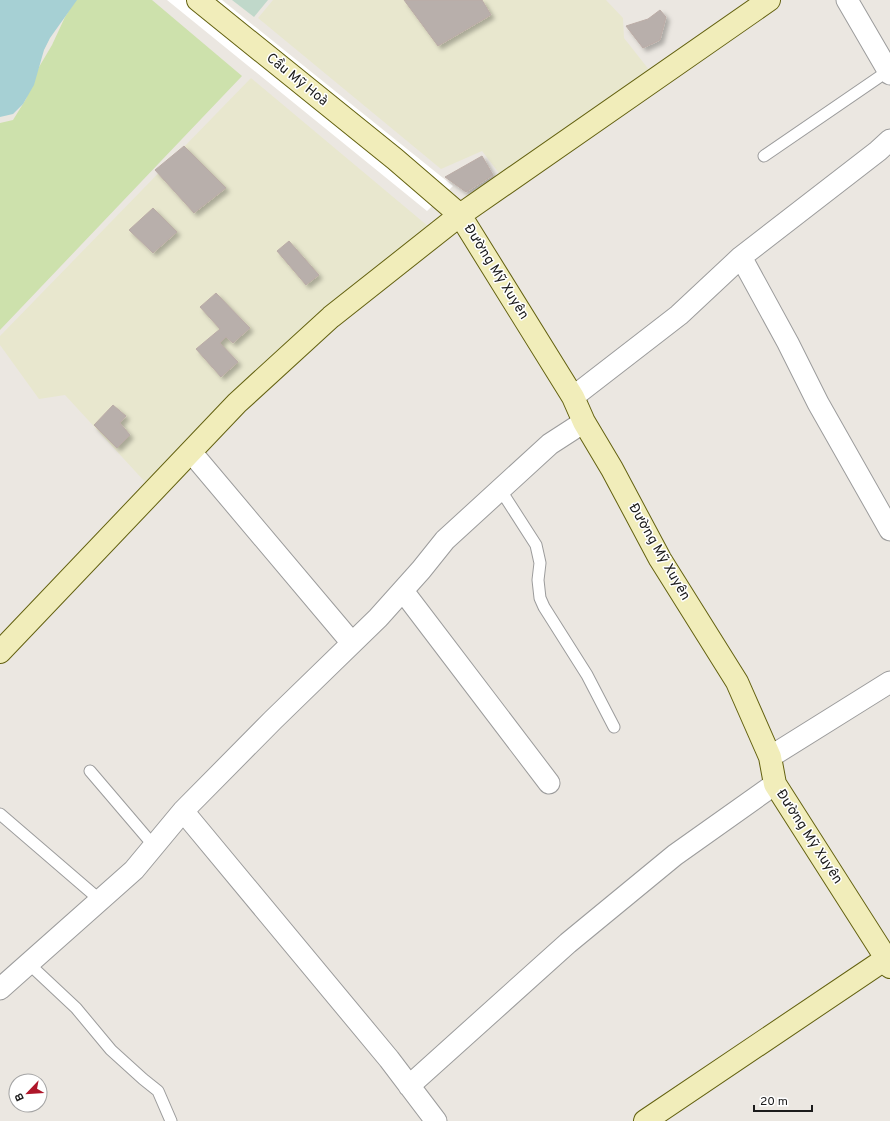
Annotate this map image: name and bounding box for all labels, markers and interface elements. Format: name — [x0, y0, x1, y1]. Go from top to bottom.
street label: Cầu Mỹ Hoà — [263, 50, 331, 110]
street label: Đường Mỹ Xuyên — [460, 221, 532, 323]
street label: Đường Mỹ Xuyên — [624, 500, 694, 604]
street label: Đường Mỹ Xuyên — [772, 787, 846, 887]
north arrow — [8, 1073, 48, 1113]
scale bar — [754, 1087, 812, 1113]
text: B — [12, 1090, 28, 1103]
text: 20 m — [760, 1094, 788, 1110]

